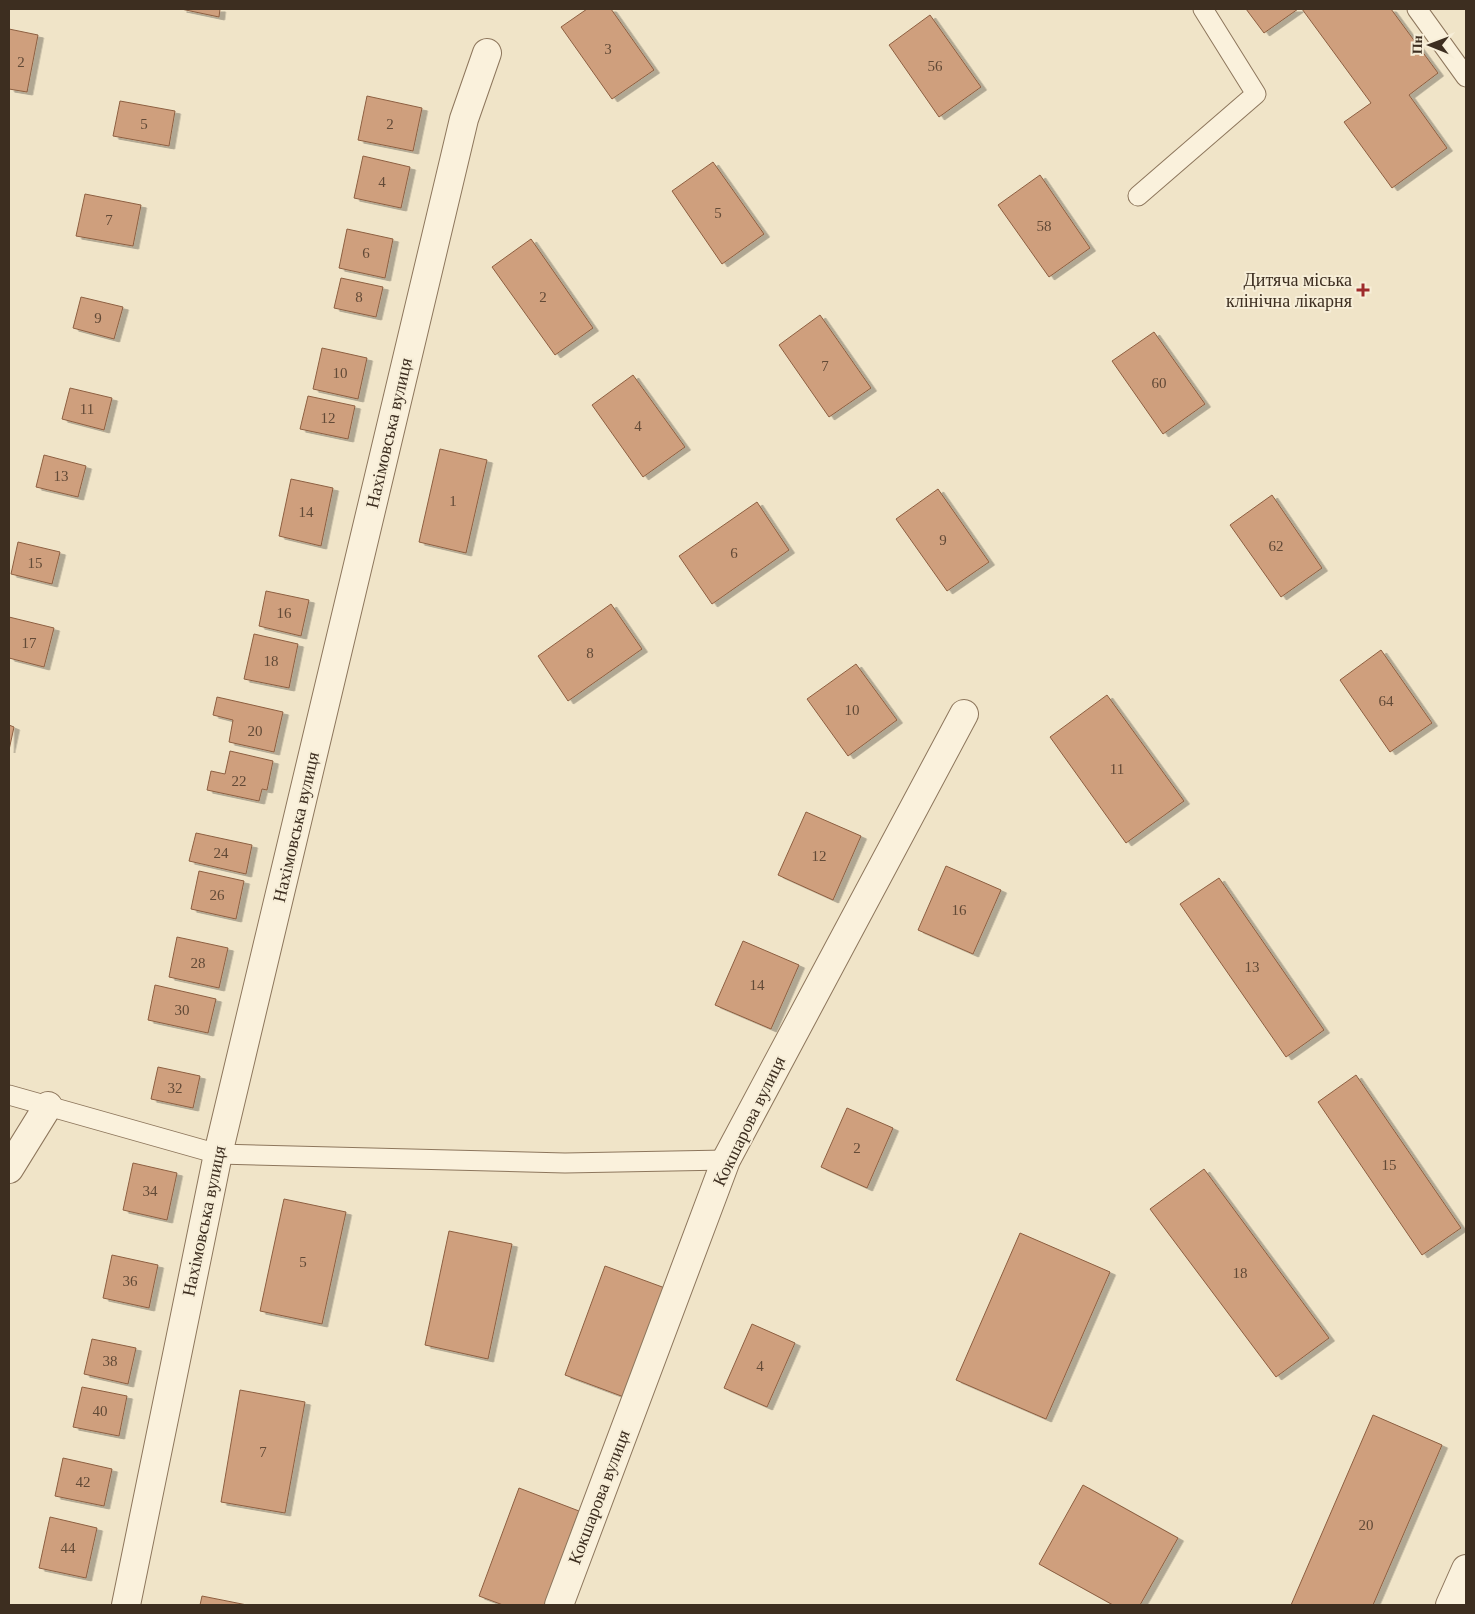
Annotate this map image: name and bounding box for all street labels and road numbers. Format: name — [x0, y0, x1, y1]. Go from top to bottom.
street label: Нахімовська вулиця — [362, 356, 416, 510]
street label: Нахімовська вулиця — [269, 750, 323, 904]
street label: Кокшарова вулиця — [709, 1053, 789, 1189]
street label: Нахімовська вулиця — [178, 1144, 230, 1298]
street label: Кокшарова вулиця — [564, 1427, 634, 1567]

